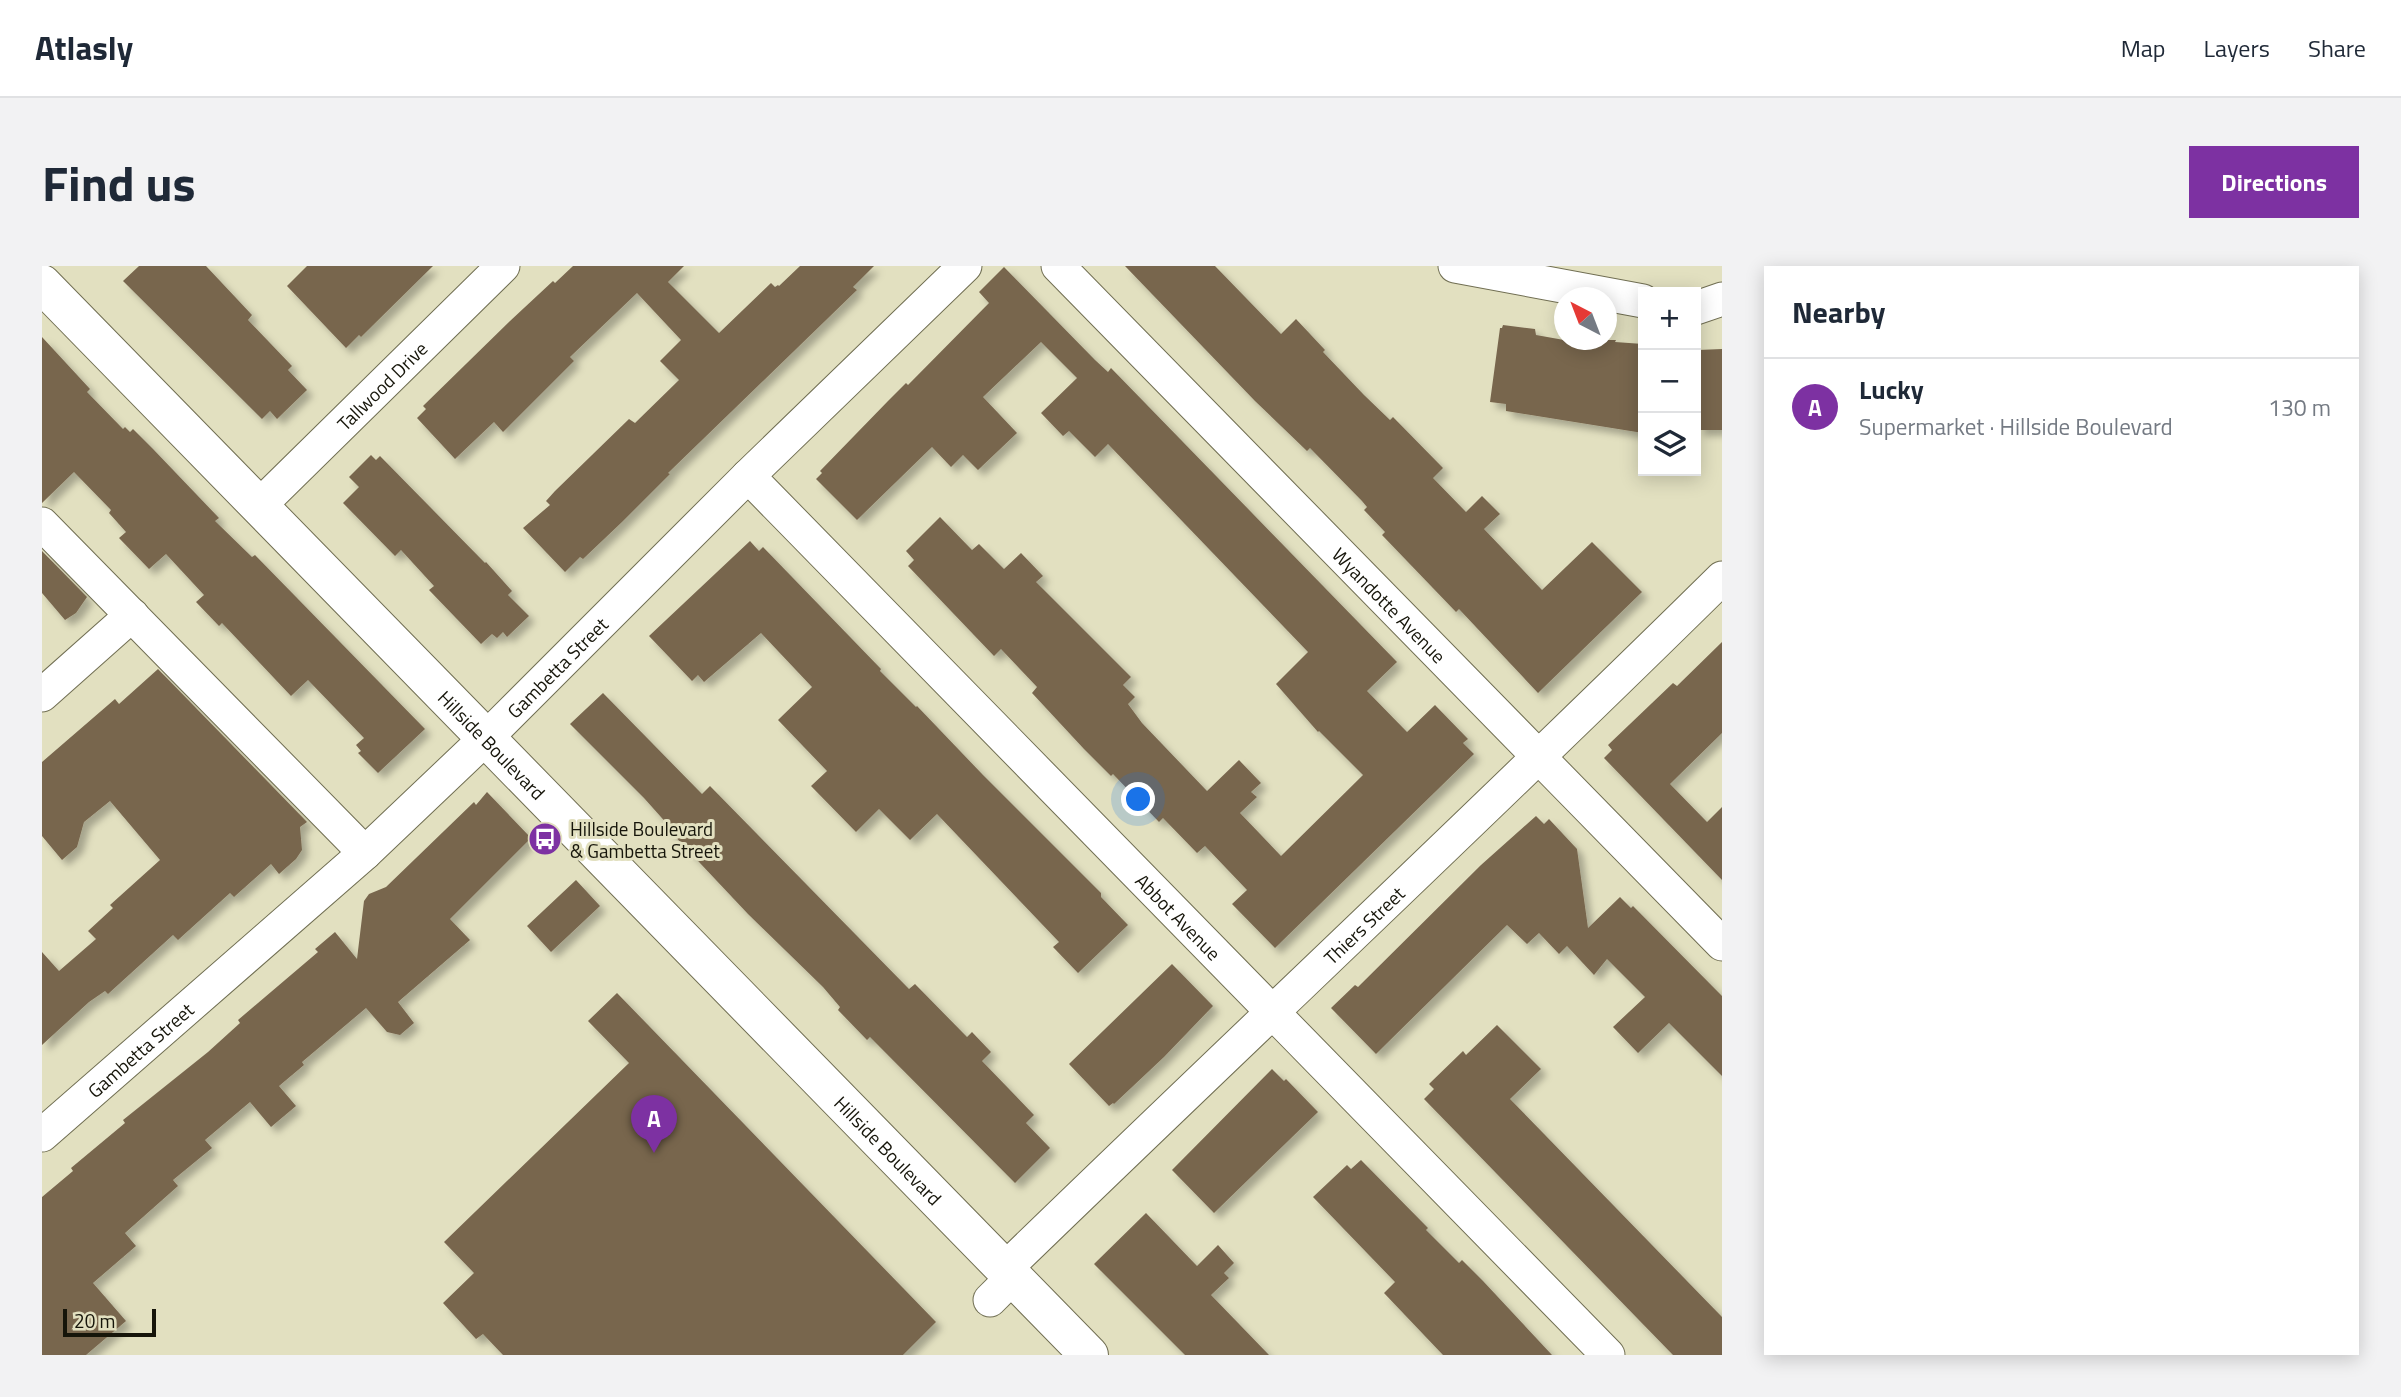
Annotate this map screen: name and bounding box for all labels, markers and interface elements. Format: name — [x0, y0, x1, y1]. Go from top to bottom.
text: Atlasly — [35, 23, 133, 73]
text: Map — [2121, 30, 2166, 66]
text: Layers — [2204, 30, 2270, 66]
text: Share — [2308, 30, 2366, 66]
text: Find us — [42, 145, 196, 220]
button: Directions — [2189, 146, 2359, 218]
north arrow — [1554, 287, 1617, 350]
map controls — [1638, 287, 1701, 476]
button: + — [1638, 287, 1701, 350]
text: Nearby — [1792, 289, 1885, 335]
street label: Tallwood Drive — [330, 334, 433, 437]
button: − — [1638, 350, 1701, 413]
text: Lucky — [1859, 370, 1924, 409]
text: A — [1808, 390, 1822, 425]
text: 130 m — [2268, 390, 2331, 425]
text: Supermarket · Hillside Boulevard — [1859, 409, 2173, 444]
button: layers — [1638, 413, 1701, 476]
street label: Wyandotte Avenue — [1326, 540, 1453, 669]
street label: Gambetta Street — [500, 610, 614, 724]
street label: Hillside Boulevard — [432, 683, 553, 806]
your location — [1121, 782, 1155, 816]
place label: Hillside Boulevard & Gambetta Street — [570, 814, 720, 865]
bus stop icon: Hillside Boulevard & Gambetta Street — [526, 820, 564, 858]
street label: Abbot Avenue — [1129, 866, 1228, 966]
street label: Thiers Street — [1316, 879, 1411, 971]
street label: Gambetta Street — [80, 995, 200, 1104]
street label: Hillside Boulevard — [828, 1089, 949, 1211]
pin: A — [631, 1095, 677, 1153]
scale bar — [63, 1306, 156, 1338]
text: 20 m — [74, 1306, 115, 1335]

